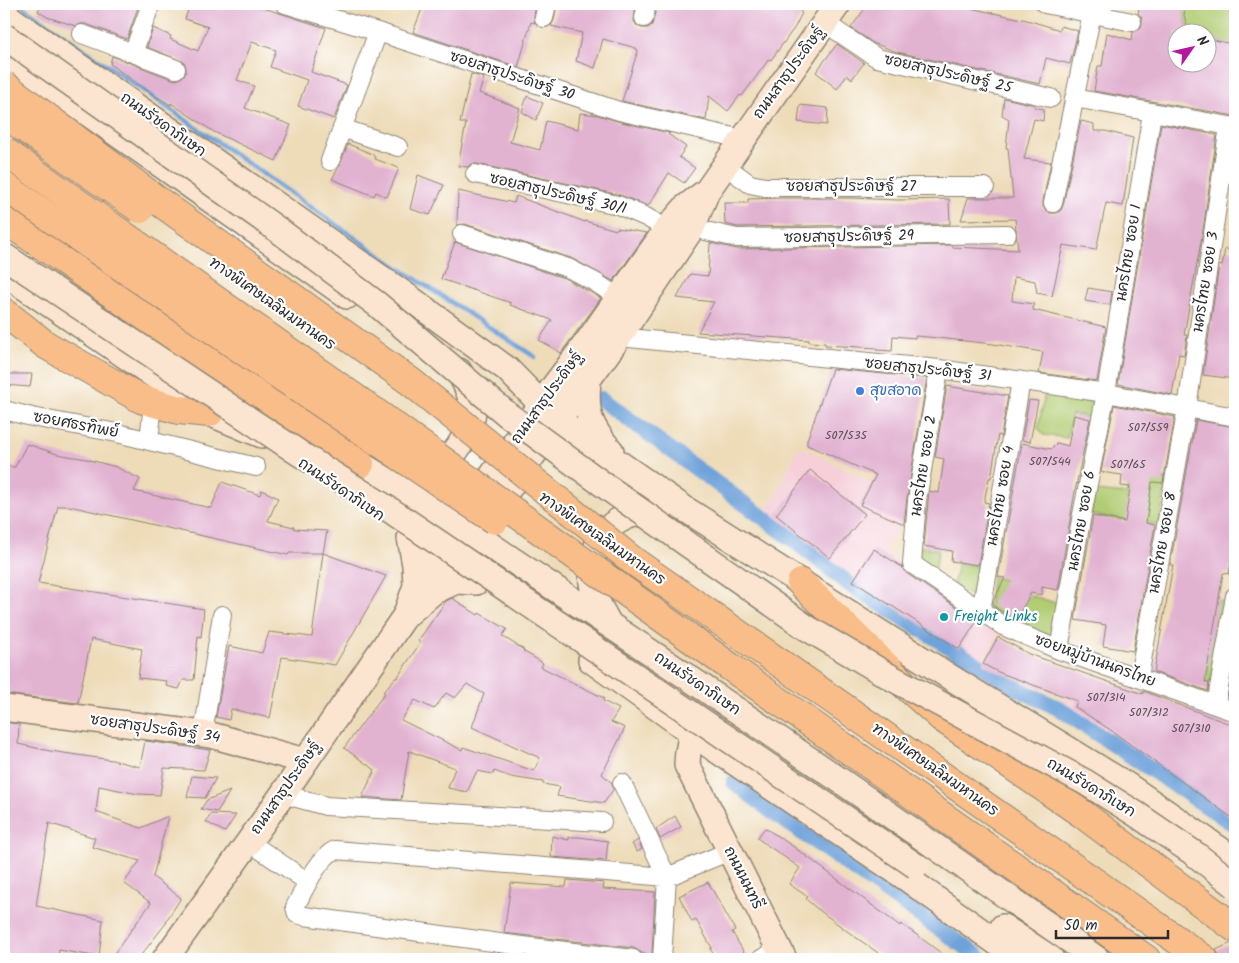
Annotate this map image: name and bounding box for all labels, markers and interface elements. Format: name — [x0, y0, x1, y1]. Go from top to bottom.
street label: ถนนสาธุประดิษฐ์ — [747, 21, 831, 124]
north arrow — [1166, 22, 1216, 72]
text: N — [1190, 31, 1214, 51]
street label: ซอยสาธุประดิษฐ์ 30 — [446, 44, 578, 108]
street label: ซอยสาธุประดิษฐ์ 25 — [881, 48, 1015, 101]
street label: ถนนรัชดาภิเษก — [115, 86, 211, 164]
street label: ซอยสาธุประดิษฐ์ 30/1 — [487, 167, 629, 222]
street label: ซอยสาธุประดิษฐ์ 27 — [786, 175, 917, 199]
street label: นครไทย ซอย 1 — [1109, 202, 1149, 303]
street label: ซอยสาธุประดิษฐ์ 29 — [784, 224, 915, 250]
street label: นครไทย ซอย 3 — [1186, 229, 1226, 334]
street label: ทางพิเศษเฉลิมมหานคร — [204, 251, 340, 357]
street label: ถนนสาธุประดิษฐ์ — [505, 346, 589, 449]
street label: ซอยสาธุประดิษฐ์ 31 — [863, 351, 993, 389]
place label: สุขสอาด — [870, 379, 922, 403]
marker: สุขสอาด — [854, 385, 866, 397]
street label: ซอยศธรทิพย์ — [31, 405, 121, 445]
street label: นครไทย ซอย 2 — [904, 414, 944, 518]
house number: 507/559 — [1128, 418, 1169, 437]
house number: 507/535 — [825, 426, 869, 445]
street label: นครไทย ซอย 4 — [980, 444, 1022, 548]
street label: ถนนรัชดาภิเษก — [293, 452, 389, 528]
house number: 507/544 — [1029, 452, 1071, 471]
house number: 507/65 — [1110, 455, 1147, 474]
street label: นครไทย ซอย 6 — [1061, 469, 1103, 573]
street label: ทางพิเศษเฉลิมมหานคร — [534, 486, 670, 592]
street label: นครไทย ซอย 8 — [1142, 489, 1184, 596]
place label: Freight Links — [954, 605, 1038, 629]
marker: Freight Links — [938, 611, 950, 623]
street label: ซอยหมู่บ้านนครไทย — [1031, 628, 1159, 694]
street label: ถนนรัชดาภิเษก — [649, 646, 745, 722]
house number: 507/314 — [1086, 688, 1126, 707]
house number: 507/312 — [1129, 703, 1169, 722]
street label: ซอยสาธุประดิษฐ์ 34 — [88, 708, 222, 750]
street label: ทางพิเศษเฉลิมมหานคร — [867, 717, 1003, 823]
house number: 507/310 — [1172, 719, 1210, 738]
street label: ถนนสาธุประดิษฐ์ — [245, 736, 328, 840]
street label: ถนนรัชดาภิเษก — [1042, 752, 1140, 824]
street label: ถนนนนทรี — [717, 842, 769, 914]
scale bar — [1056, 908, 1169, 940]
text: 50 m — [1064, 914, 1098, 938]

